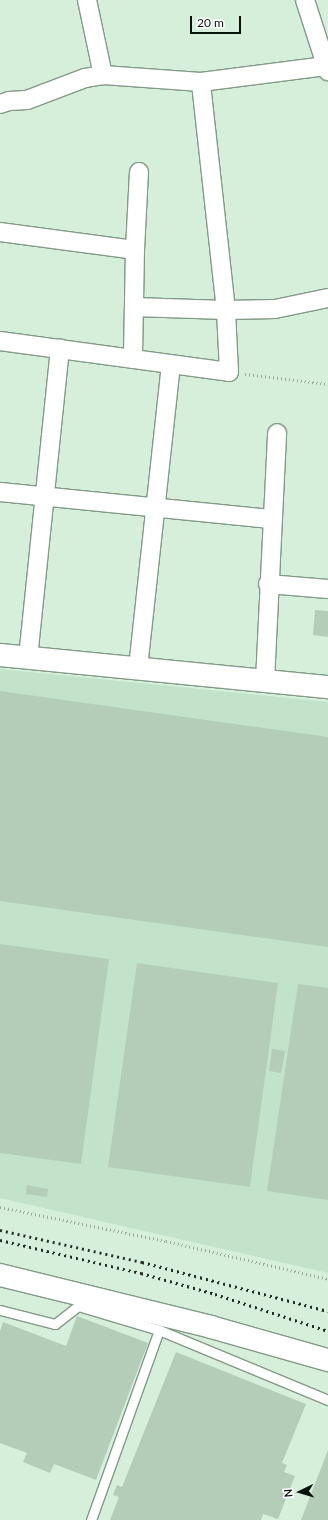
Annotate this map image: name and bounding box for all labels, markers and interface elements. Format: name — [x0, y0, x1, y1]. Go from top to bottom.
scale bar — [192, 8, 243, 34]
text: 20 m — [197, 15, 224, 30]
north arrow — [280, 1472, 320, 1512]
text: N — [281, 1488, 294, 1498]

